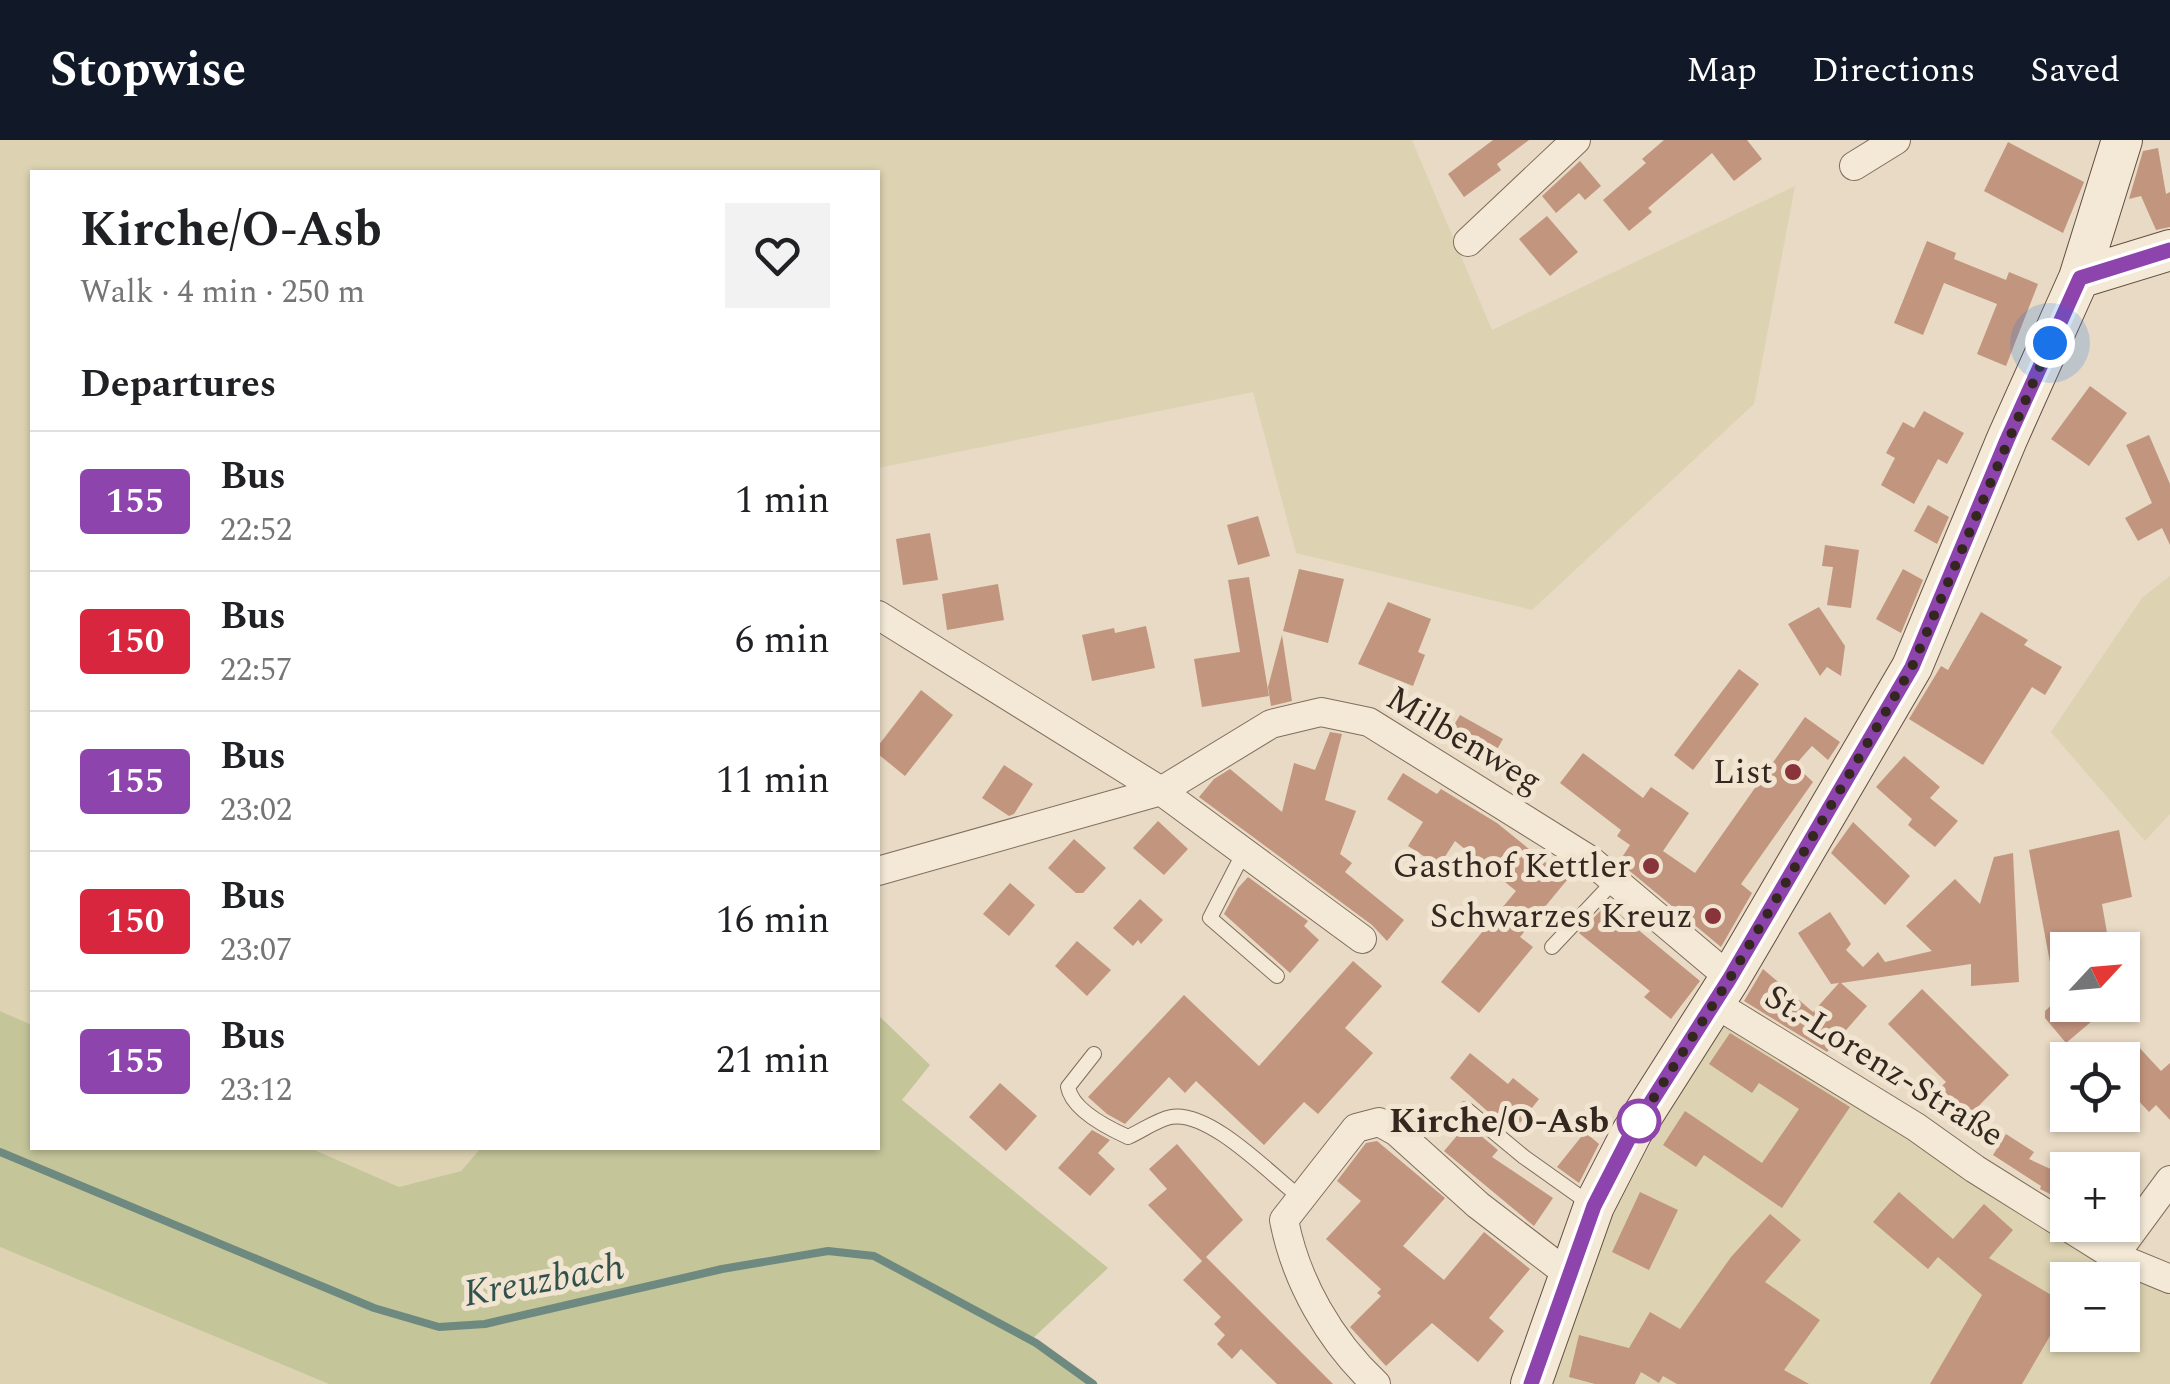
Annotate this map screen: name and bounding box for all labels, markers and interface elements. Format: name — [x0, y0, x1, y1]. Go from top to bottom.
text: Stopwise — [50, 34, 246, 107]
text: Map — [1686, 44, 1757, 97]
text: Directions — [1812, 44, 1975, 97]
text: Saved — [2030, 44, 2120, 97]
text: Kirche/O-Asb — [80, 194, 382, 267]
button: heart — [725, 203, 830, 308]
text: Walk · 4 min · 250 m — [80, 268, 365, 317]
your location — [2025, 318, 2075, 368]
text: Departures — [80, 356, 276, 414]
text: Bus — [220, 448, 286, 506]
text: 1 min — [735, 472, 830, 530]
text: 155 — [106, 475, 164, 528]
text: 22:52 — [220, 506, 292, 555]
text: Bus — [220, 588, 286, 646]
text: 6 min — [735, 612, 830, 670]
text: 150 — [106, 615, 164, 668]
text: 22:57 — [220, 646, 292, 695]
street label: Milbenweg — [1376, 672, 1552, 808]
text: Bus — [220, 728, 286, 786]
place label: List — [1713, 746, 1773, 799]
text: 11 min — [716, 752, 830, 810]
text: 155 — [106, 755, 164, 808]
marker: List — [1782, 761, 1804, 783]
text: 23:02 — [220, 786, 292, 835]
place label: Gasthof Kettler — [1393, 840, 1631, 893]
marker: Gasthof Kettler — [1640, 855, 1662, 877]
text: Bus — [220, 868, 286, 926]
place label: Schwarzes Kreuz — [1430, 890, 1693, 943]
text: 16 min — [716, 892, 830, 950]
text: 150 — [106, 895, 164, 948]
marker: Schwarzes Kreuz — [1702, 905, 1724, 927]
text: 23:07 — [220, 926, 292, 975]
north arrow — [2050, 932, 2140, 1022]
map controls — [2050, 932, 2140, 1352]
street label: St.-Lorenz-Straße — [1754, 971, 2014, 1161]
text: Bus — [220, 1008, 286, 1066]
text: 21 min — [716, 1032, 830, 1090]
text: 155 — [106, 1035, 164, 1088]
button: locate — [2050, 1042, 2140, 1132]
text: 23:12 — [220, 1066, 292, 1115]
place label: Kirche/O-Asb — [1389, 1095, 1609, 1148]
marker: Kirche/O-Asb — [1618, 1100, 1660, 1142]
button: + — [2050, 1152, 2140, 1242]
water label: Kreuzbach — [459, 1238, 629, 1324]
button: − — [2050, 1262, 2140, 1352]

